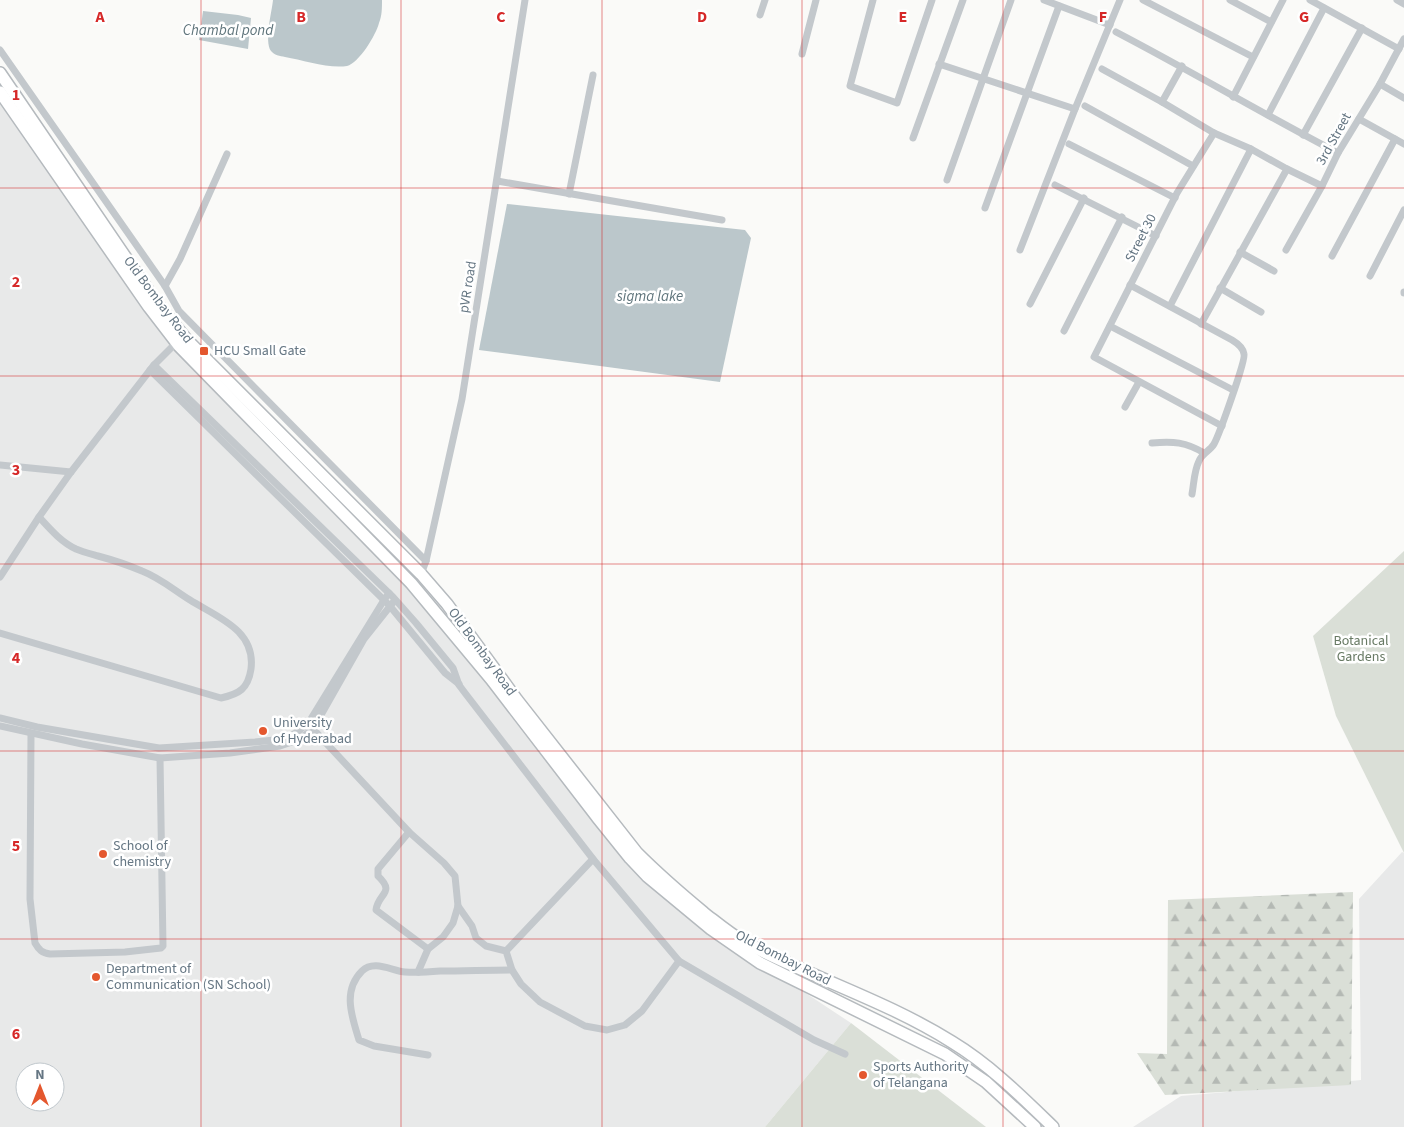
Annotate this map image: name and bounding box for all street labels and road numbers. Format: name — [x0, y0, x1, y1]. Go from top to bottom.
street label: 3rd Street — [1311, 109, 1357, 169]
street label: Street 30 — [1120, 210, 1162, 266]
street label: Old Bombay Road — [118, 252, 198, 348]
street label: pVR road — [454, 260, 482, 314]
street label: Old Bombay Road — [443, 604, 521, 700]
street label: Old Bombay Road — [732, 925, 834, 991]

